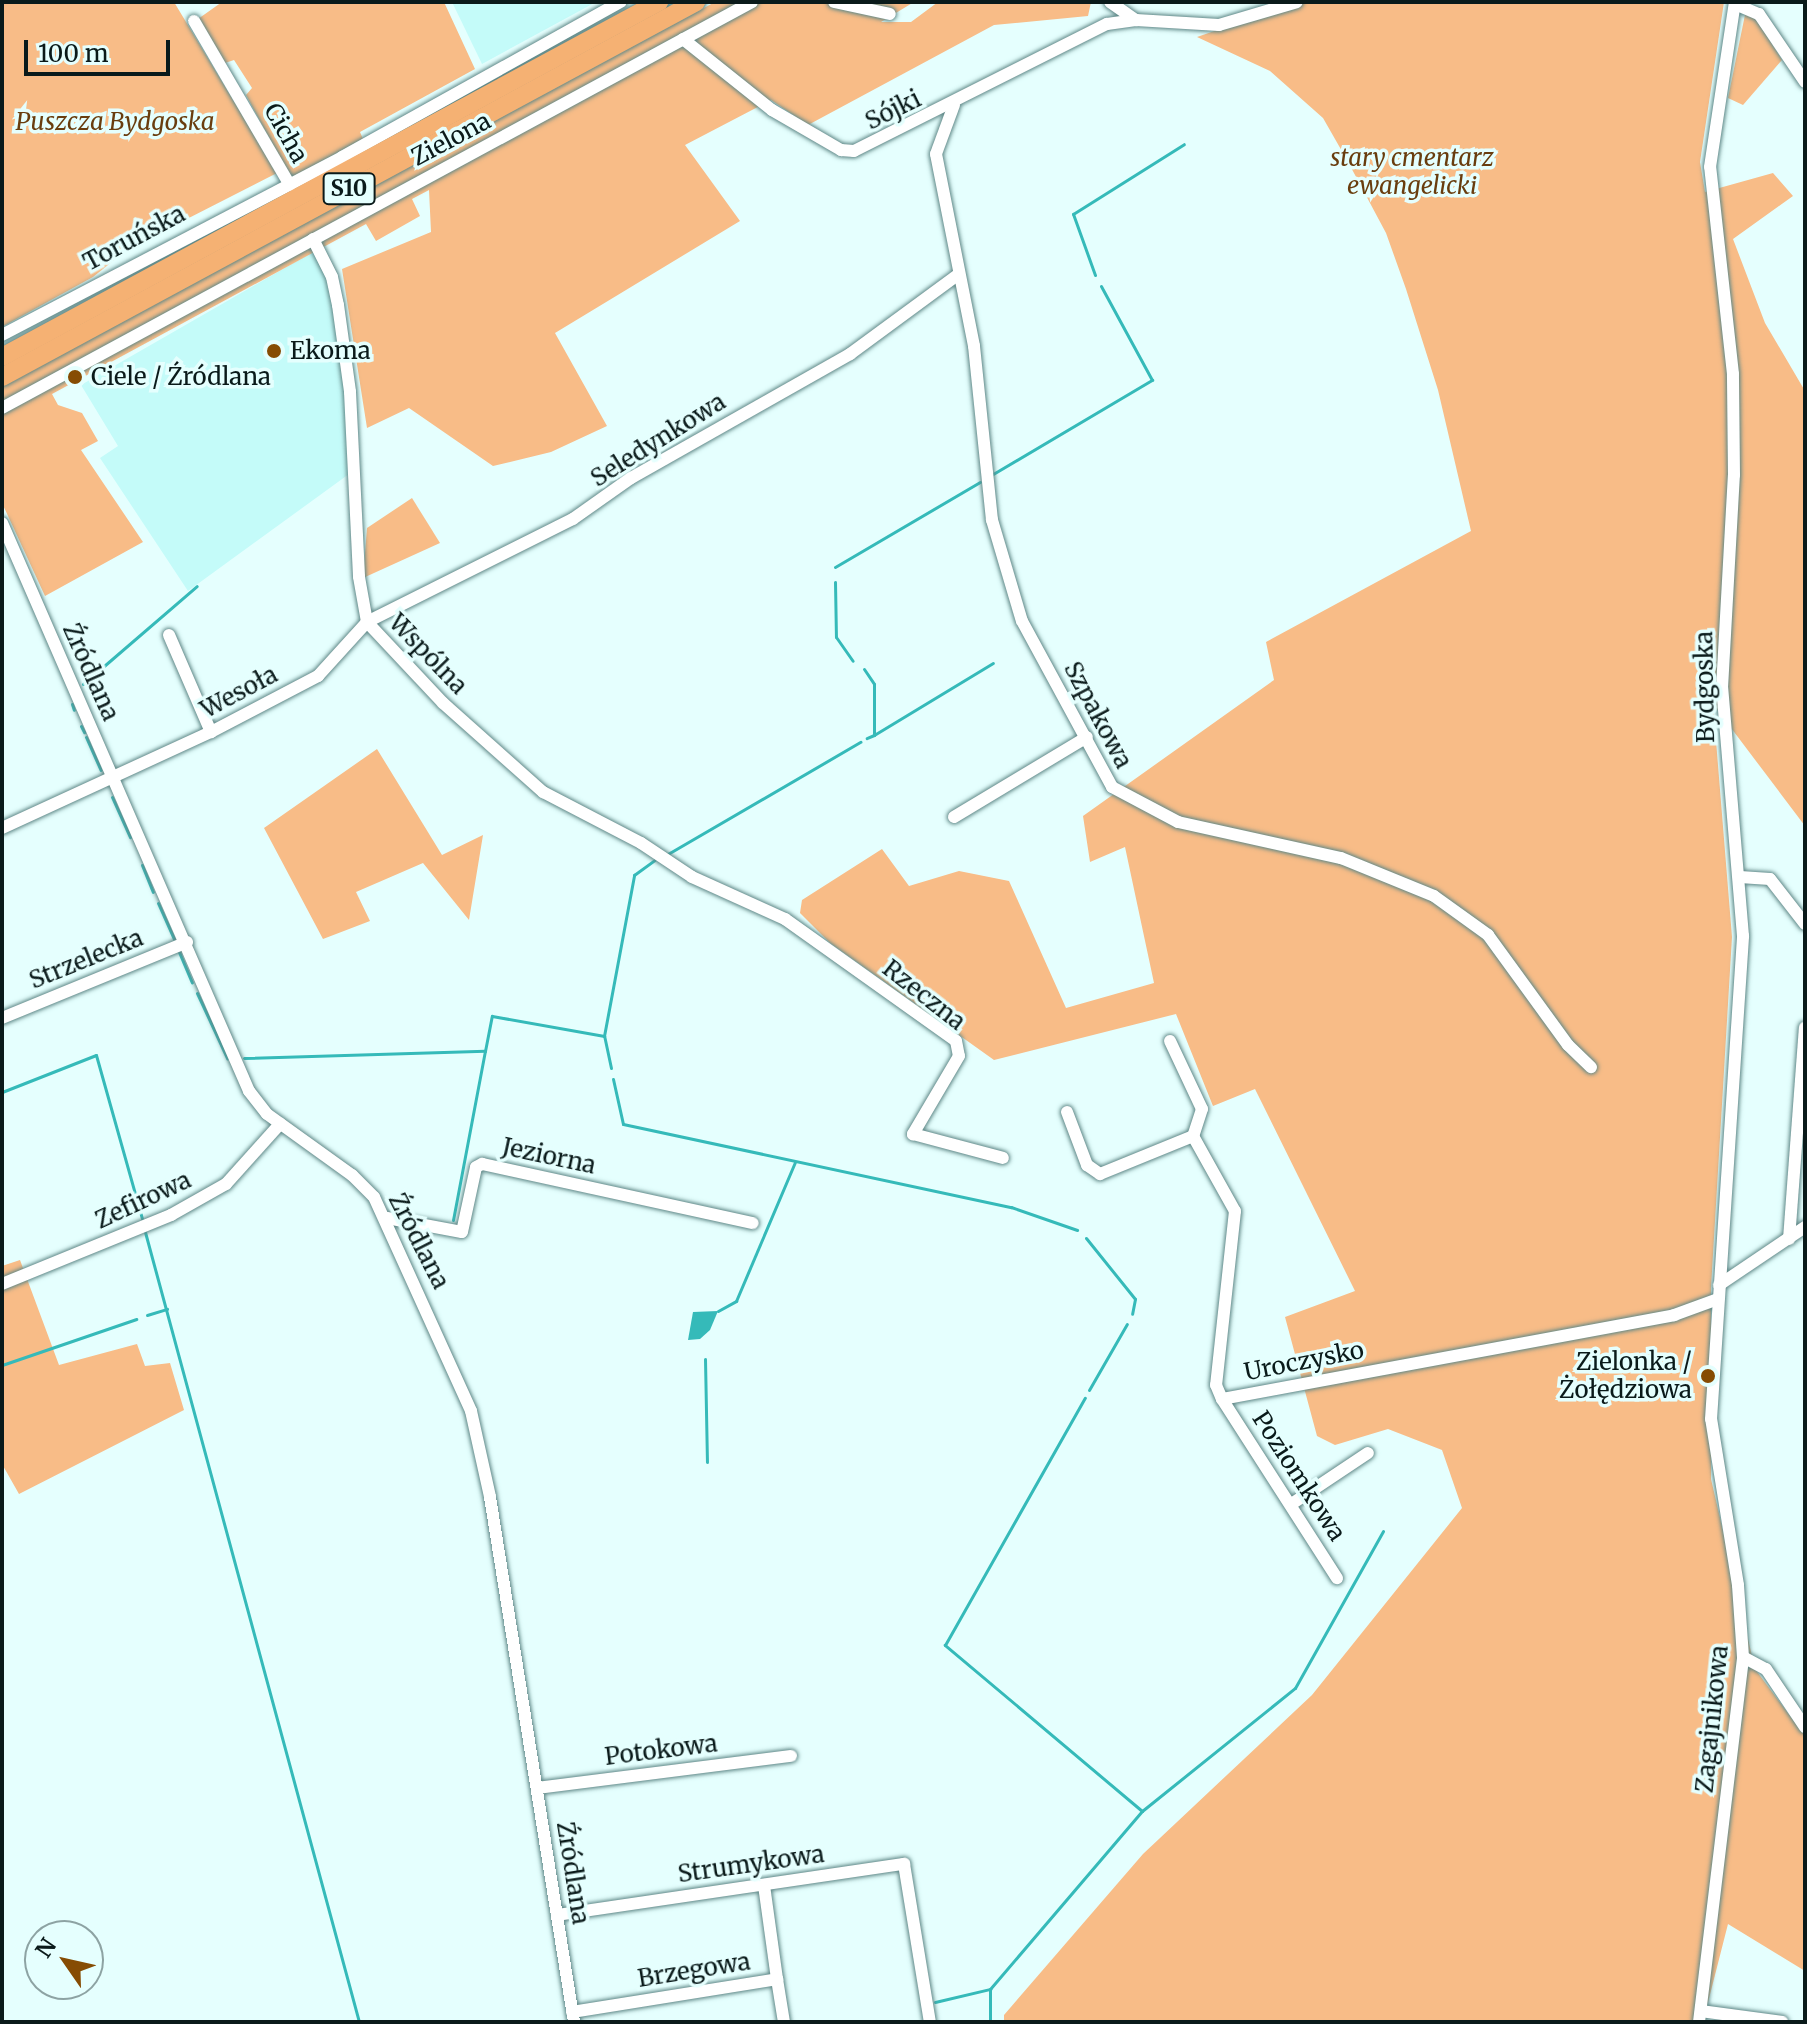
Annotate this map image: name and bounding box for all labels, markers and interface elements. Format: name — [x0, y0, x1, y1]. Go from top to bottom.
scale bar — [28, 24, 174, 74]
text: 100 m — [38, 38, 108, 69]
street label: Sójki — [860, 84, 926, 136]
street label: Cicha — [258, 98, 314, 168]
street label: Zielona — [406, 106, 496, 172]
park label: Puszcza Bydgoska — [16, 108, 214, 136]
park label: stary cmentarz ewangelicki — [1330, 144, 1494, 200]
road number: S10 — [321, 171, 377, 207]
street label: Toruńska — [78, 199, 190, 277]
place label: Ekoma — [290, 337, 371, 365]
marker: Ekoma — [265, 342, 283, 360]
place label: Ciele / Źródlana — [91, 363, 271, 391]
marker: Ciele / Źródlana — [66, 368, 84, 386]
street label: Seledynkowa — [585, 387, 731, 493]
street label: Wspólna — [383, 608, 473, 700]
street label: Źródlana — [57, 619, 125, 725]
street label: Bydgoska — [1690, 631, 1720, 743]
street label: Szpakowa — [1058, 657, 1138, 773]
street label: Wesoła — [196, 660, 282, 724]
street label: Strzelecka — [25, 923, 147, 995]
street label: Rzeczna — [877, 954, 971, 1036]
street label: Jeziorna — [500, 1132, 598, 1180]
street label: Zefirowa — [91, 1165, 195, 1235]
street label: Źródlana — [383, 1188, 455, 1294]
street label: Uroczysko — [1242, 1335, 1366, 1387]
place label: Zielonka / Żołędziowa — [1559, 1348, 1692, 1404]
marker: Zielonka / Żołędziowa — [1699, 1367, 1717, 1385]
street label: Poziomkowa — [1246, 1406, 1352, 1546]
street label: Zagajnikowa — [1690, 1644, 1734, 1794]
street label: Potokowa — [603, 1729, 719, 1771]
street label: Źródlana — [551, 1820, 595, 1926]
street label: Strumykowa — [676, 1839, 826, 1889]
north arrow — [24, 1920, 104, 2000]
text: N — [29, 1933, 62, 1963]
street label: Brzegowa — [636, 1947, 752, 1993]

